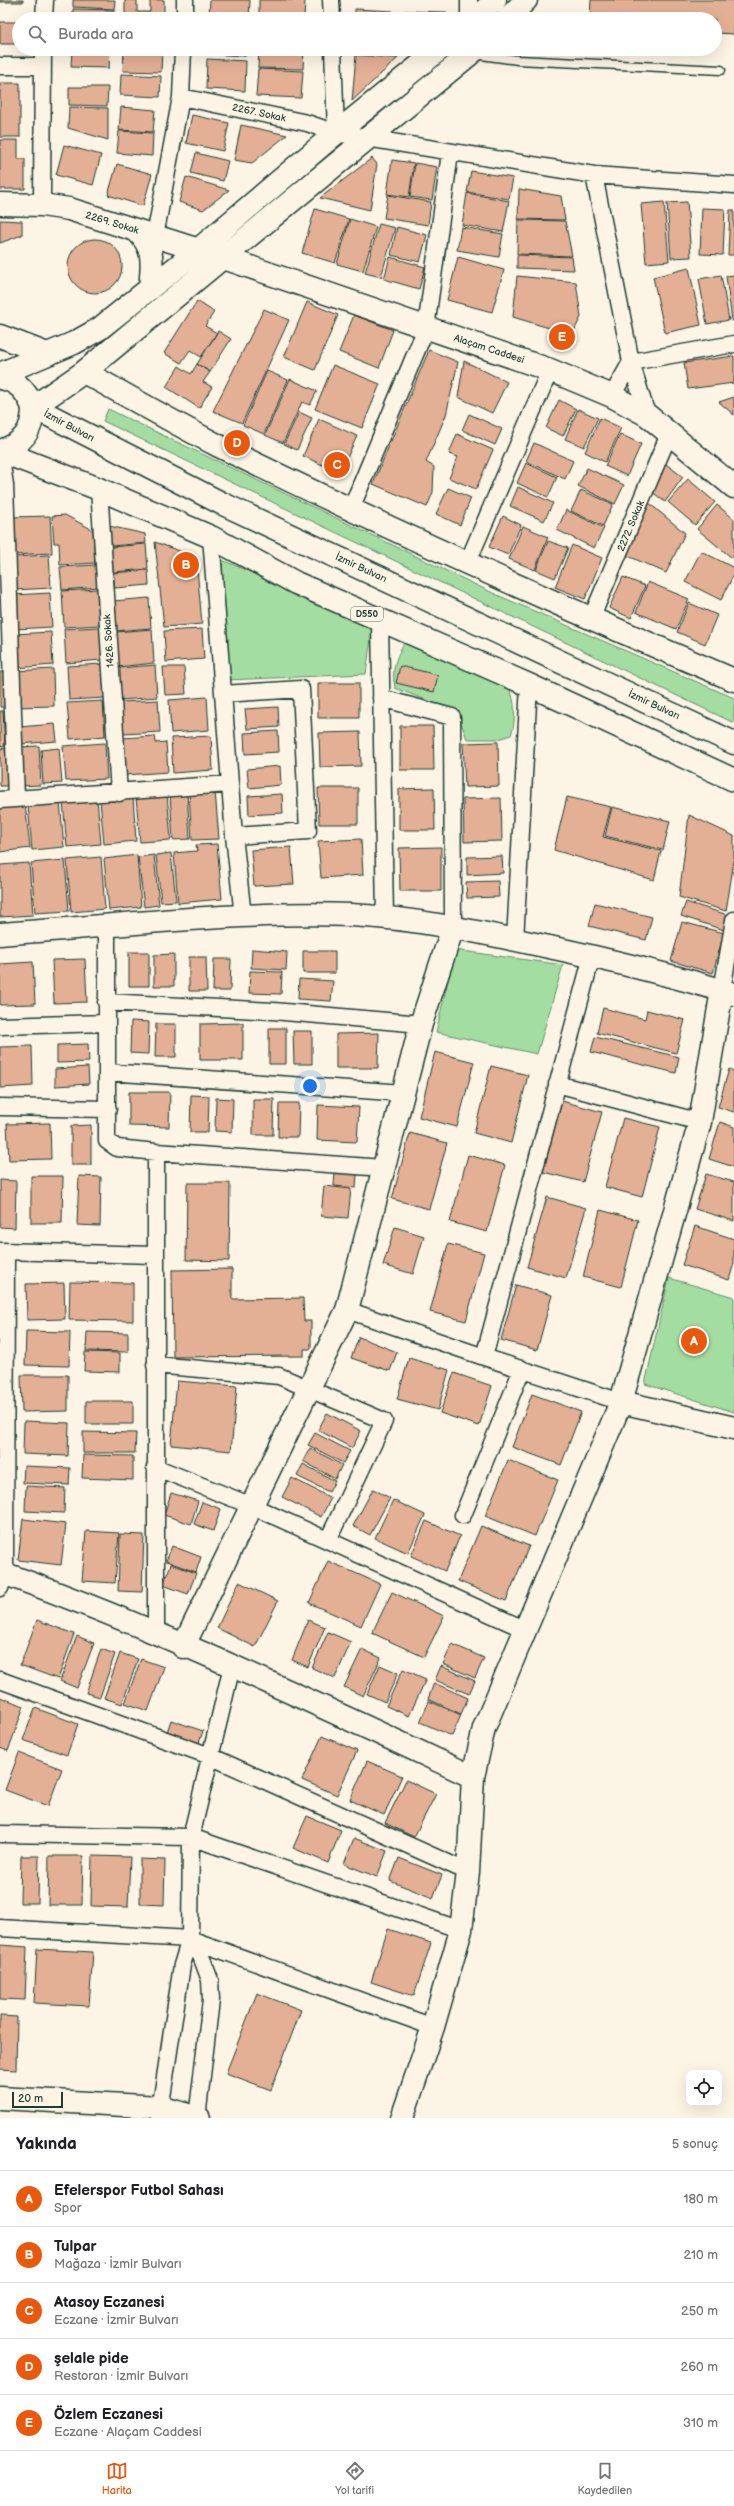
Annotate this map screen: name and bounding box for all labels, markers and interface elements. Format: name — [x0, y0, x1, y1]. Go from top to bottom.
search box — [12, 12, 722, 56]
icon: search — [26, 23, 48, 45]
text: Burada ara — [58, 25, 133, 44]
street label: 2267. Sokak — [231, 101, 287, 125]
street label: 2269. Sokak — [84, 209, 140, 237]
pin: E — [549, 322, 575, 352]
street label: Alaçam Caddesi — [452, 332, 526, 366]
street label: İzmir Bulvarı — [42, 408, 96, 444]
pin: D — [224, 428, 250, 458]
pin: C — [324, 450, 350, 480]
street label: 2272. Sokak — [615, 499, 647, 553]
pin: B — [173, 550, 199, 580]
street label: İzmir Bulvarı — [333, 551, 389, 585]
road number: D550 — [351, 607, 383, 621]
street label: 1426. Sokak — [101, 614, 117, 668]
street label: İzmir Bulvarı — [626, 688, 682, 722]
your location — [300, 1076, 320, 1096]
pin: A — [681, 1326, 707, 1356]
map controls — [686, 2070, 722, 2106]
button: locate — [686, 2070, 722, 2106]
scale bar — [12, 2090, 63, 2109]
text: 20 m — [18, 2092, 43, 2105]
text: Yakında — [16, 2134, 77, 2154]
text: 5 sonuç — [672, 2136, 718, 2152]
text: Efelerspor Futbol Sahası — [54, 2181, 224, 2200]
text: A — [25, 2191, 33, 2207]
text: 180 m — [683, 2191, 718, 2207]
text: Spor — [54, 2200, 81, 2216]
text: Tulpar — [54, 2237, 97, 2256]
text: B — [24, 2247, 34, 2263]
text: 210 m — [684, 2247, 718, 2263]
text: Mağaza · İzmir Bulvarı — [54, 2256, 182, 2272]
text: Atasoy Eczanesi — [54, 2293, 164, 2312]
text: C — [24, 2303, 34, 2319]
text: 250 m — [681, 2303, 718, 2319]
text: Eczane · İzmir Bulvarı — [54, 2312, 179, 2328]
text: şelale pide — [54, 2349, 129, 2368]
text: D — [24, 2359, 34, 2375]
text: 260 m — [680, 2359, 718, 2375]
text: Restoran · İzmir Bulvarı — [54, 2368, 188, 2384]
text: Özlem Eczanesi — [54, 2405, 163, 2424]
text: E — [25, 2415, 33, 2431]
text: 310 m — [683, 2415, 718, 2431]
text: Eczane · Alaçam Caddesi — [54, 2424, 202, 2440]
tab: Harita — [102, 2460, 132, 2497]
tab: Yol tarifi — [335, 2460, 374, 2497]
tab: Kaydedilen — [578, 2460, 632, 2497]

